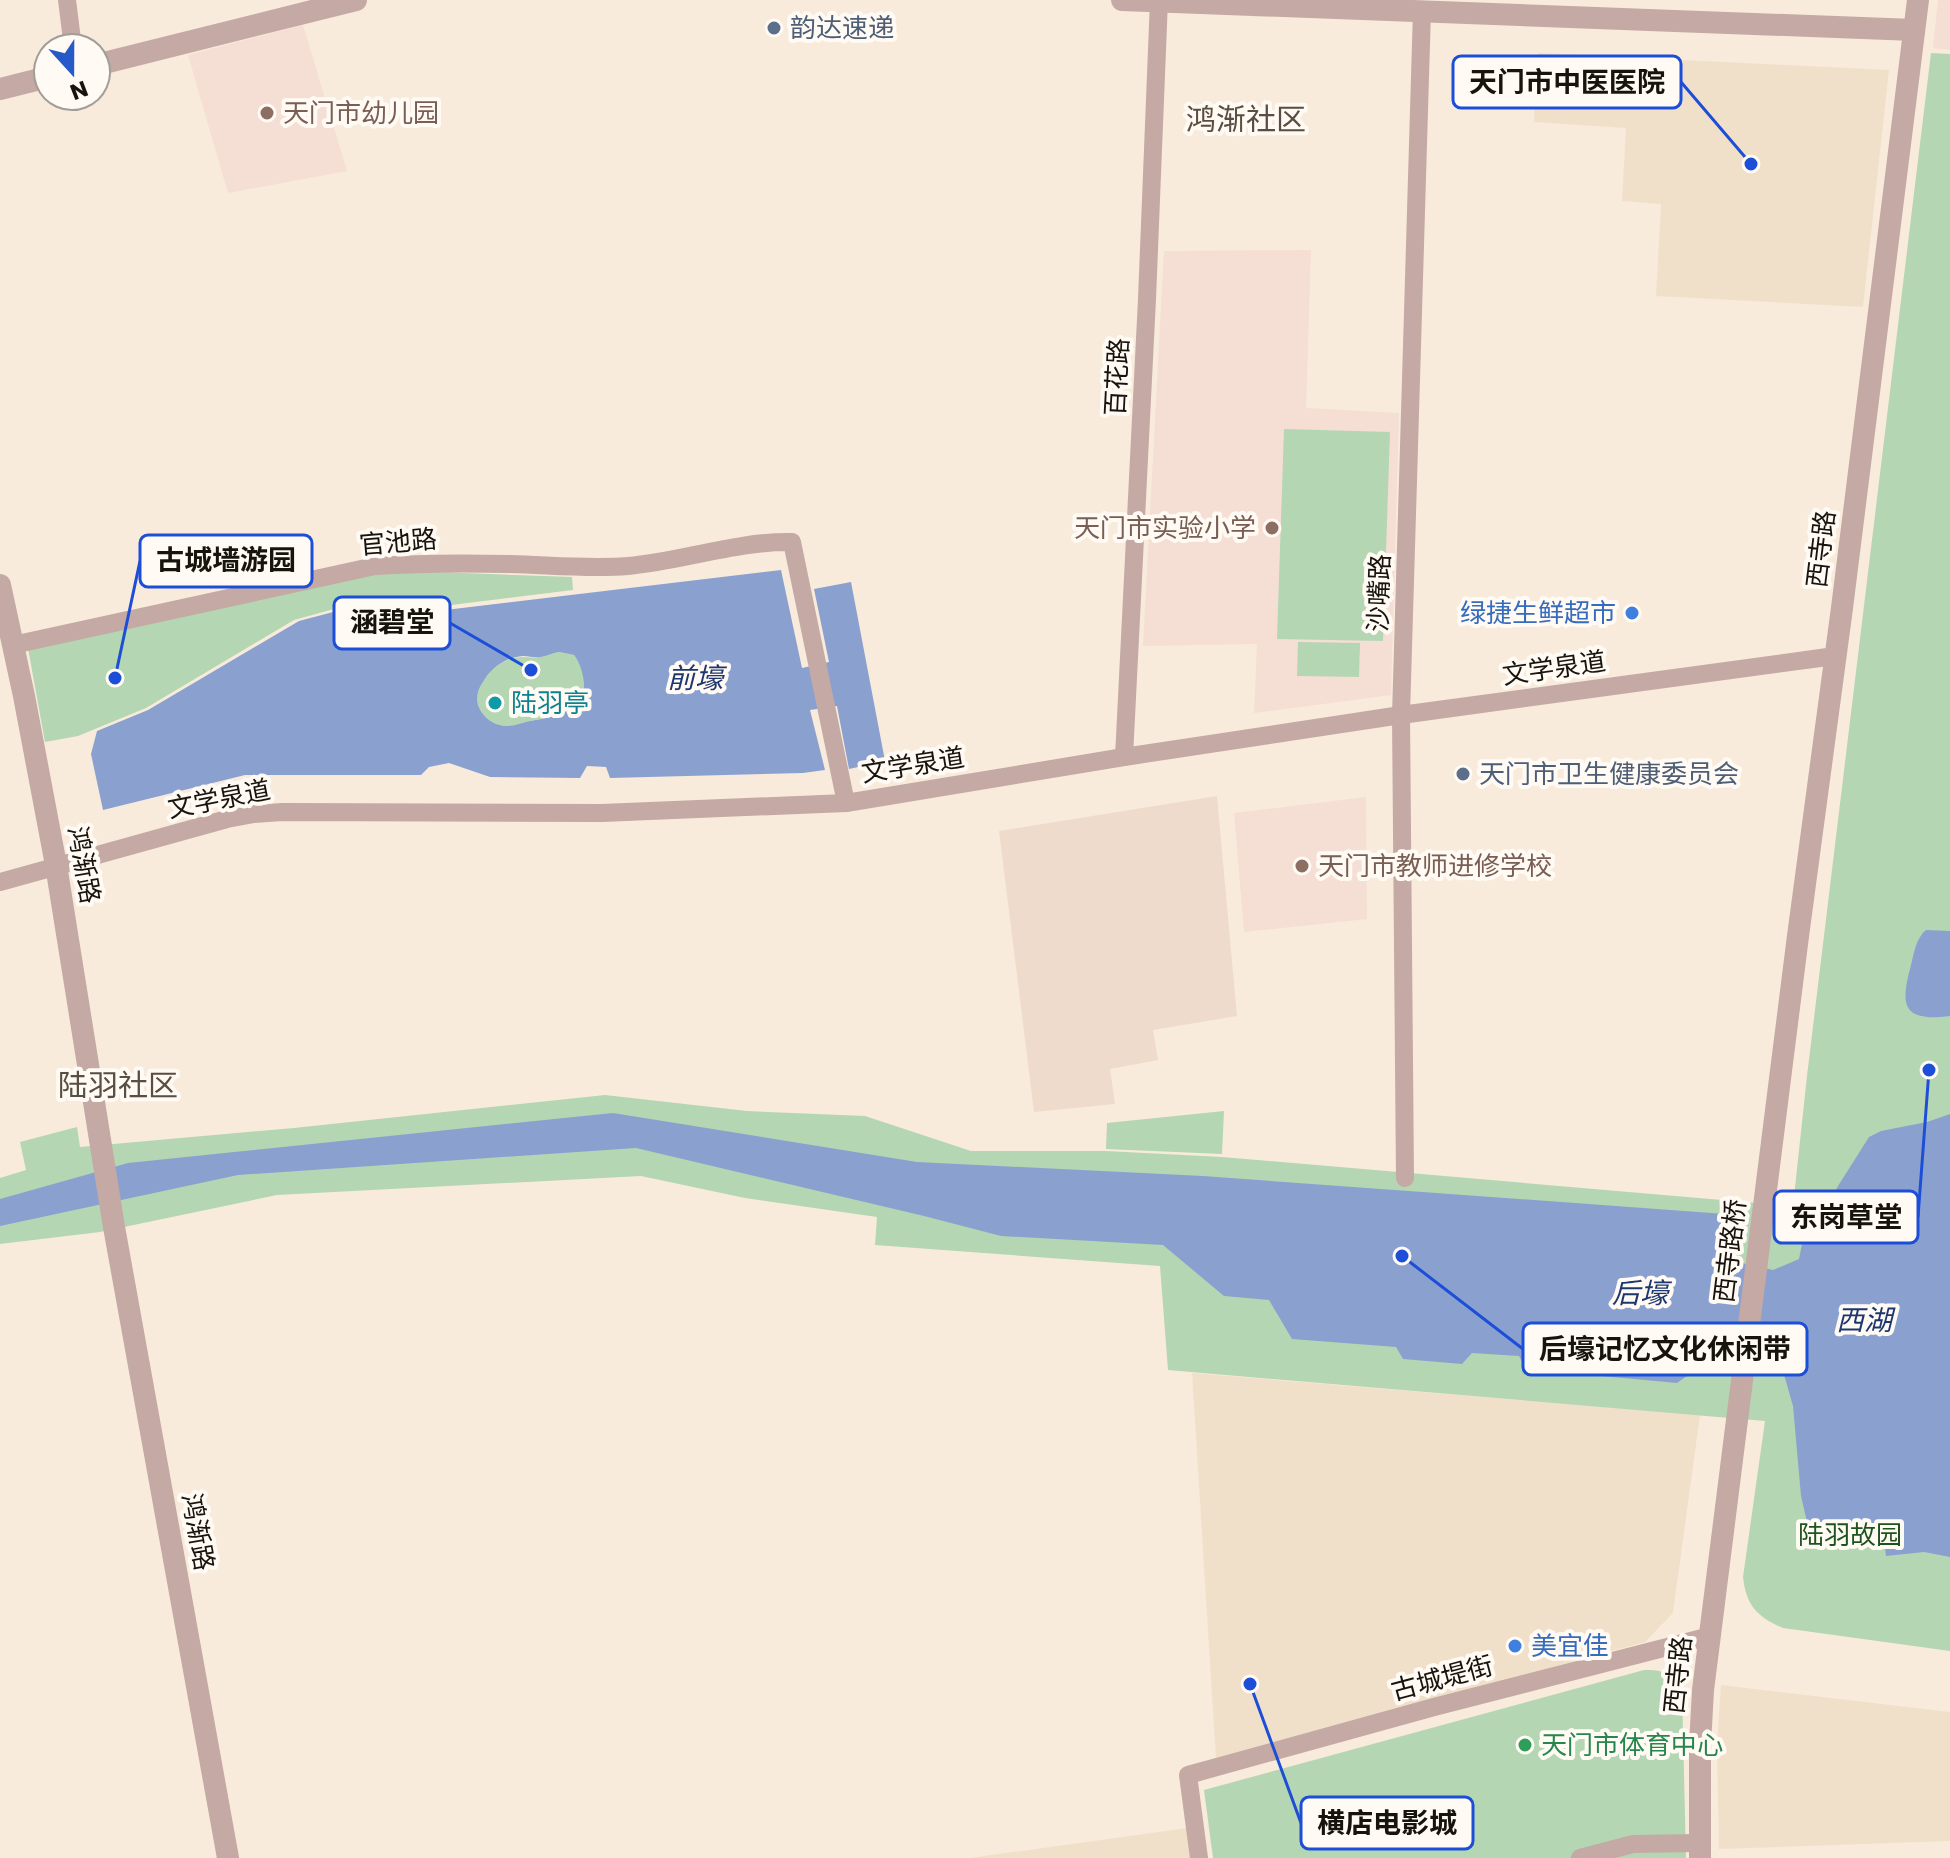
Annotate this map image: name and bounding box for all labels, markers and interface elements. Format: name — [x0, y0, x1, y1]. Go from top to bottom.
place label: 韵达速递 — [790, 10, 894, 46]
marker: 韵达速递 — [765, 19, 783, 37]
north arrow — [32, 32, 112, 112]
callout: 天门市中医医院 — [1453, 56, 1681, 108]
text: 天门市中医医院 — [1469, 63, 1665, 102]
text: N — [66, 73, 92, 108]
place label: 天门市幼儿园 — [283, 95, 439, 131]
district label: 鸿渐社区 — [1186, 98, 1306, 141]
marker: 天门市幼儿园 — [258, 104, 276, 122]
street label: 百花路 — [1097, 337, 1137, 417]
street label: 西寺路 — [1798, 508, 1844, 590]
place label: 天门市实验小学 — [1074, 510, 1256, 546]
marker: 天门市实验小学 — [1263, 519, 1281, 537]
street label: 官池路 — [358, 521, 438, 563]
callout: 古城墙游园 — [140, 535, 312, 587]
text: 古城墙游园 — [156, 541, 296, 580]
street label: 沙嘴路 — [1360, 553, 1398, 633]
place label: 绿捷生鲜超市 — [1460, 595, 1616, 631]
callout: 涵碧堂 — [334, 597, 450, 649]
text: 涵碧堂 — [350, 603, 434, 642]
marker: 绿捷生鲜超市 — [1623, 604, 1641, 622]
street label: 文学泉道 — [1500, 643, 1608, 693]
water label: 前壕 — [667, 659, 728, 698]
place label: 陆羽亭 — [511, 685, 589, 721]
marker: 陆羽亭 — [486, 694, 504, 712]
street label: 文学泉道 — [859, 739, 967, 791]
place label: 天门市卫生健康委员会 — [1479, 756, 1739, 792]
marker: 天门市卫生健康委员会 — [1454, 765, 1472, 783]
street label: 文学泉道 — [165, 771, 273, 827]
street label: 鸿渐路 — [59, 823, 109, 907]
place label: 天门市教师进修学校 — [1318, 848, 1552, 884]
marker: 天门市教师进修学校 — [1293, 857, 1311, 875]
district label: 陆羽社区 — [58, 1064, 178, 1107]
callout: 东岗草堂 — [1774, 1191, 1918, 1243]
street label: 西寺路桥 — [1706, 1197, 1754, 1305]
text: 东岗草堂 — [1790, 1198, 1902, 1237]
water label: 后壕 — [1612, 1274, 1673, 1313]
water label: 西湖 — [1836, 1301, 1896, 1340]
callout: 后壕记忆文化休闲带 — [1523, 1323, 1807, 1375]
text: 后壕记忆文化休闲带 — [1539, 1330, 1791, 1369]
street label: 鸿渐路 — [173, 1490, 223, 1574]
park label: 陆羽故园 — [1798, 1517, 1902, 1553]
place label: 美宜佳 — [1531, 1628, 1609, 1664]
street label: 西寺路 — [1656, 1634, 1700, 1716]
marker: 美宜佳 — [1506, 1637, 1524, 1655]
street label: 古城堤街 — [1387, 1647, 1497, 1709]
place label: 天门市体育中心 — [1541, 1727, 1723, 1763]
marker: 天门市体育中心 — [1516, 1736, 1534, 1754]
callout: 横店电影城 — [1301, 1797, 1473, 1849]
text: 横店电影城 — [1317, 1804, 1457, 1843]

